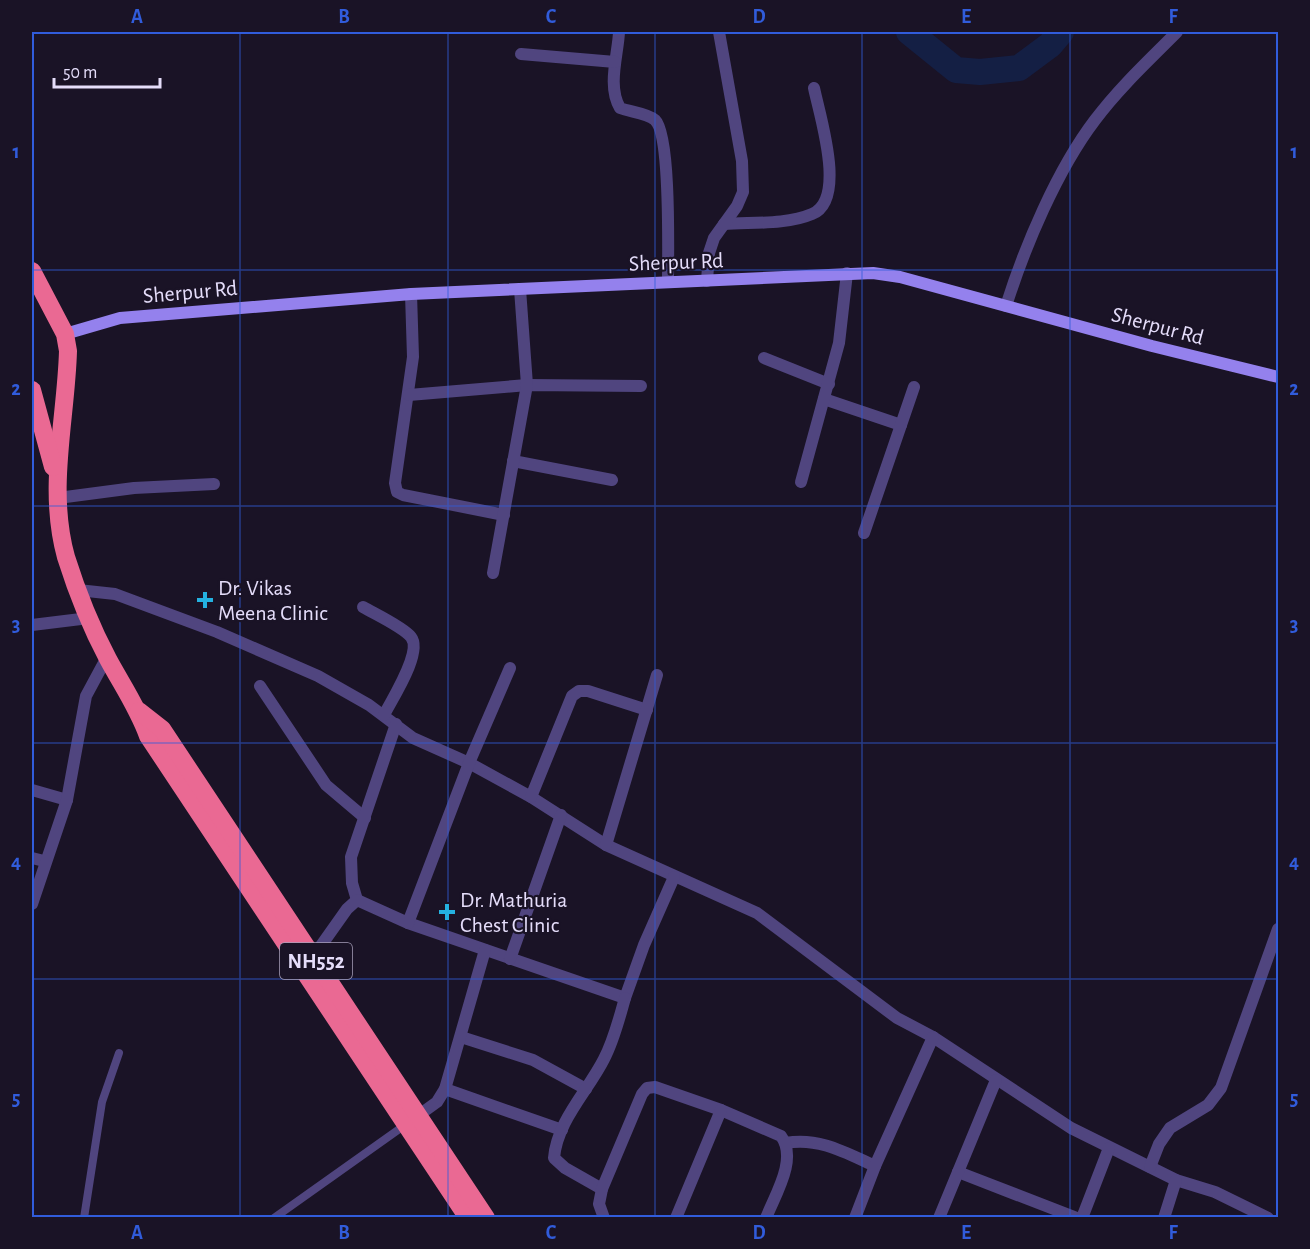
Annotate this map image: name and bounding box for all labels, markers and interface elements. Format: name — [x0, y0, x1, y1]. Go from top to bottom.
text: A — [131, 7, 143, 27]
text: B — [338, 7, 350, 27]
text: C — [546, 7, 557, 27]
text: D — [752, 7, 766, 27]
text: E — [961, 7, 971, 27]
text: F — [1168, 7, 1178, 27]
scale bar — [54, 51, 160, 89]
text: 50 m — [63, 64, 97, 82]
text: 1 — [12, 142, 20, 162]
text: 1 — [1290, 142, 1298, 162]
street label: Sherpur Rd — [628, 249, 724, 275]
street label: Sherpur Rd — [142, 277, 238, 307]
street label: Sherpur Rd — [1109, 303, 1206, 349]
text: 2 — [11, 379, 21, 399]
text: 2 — [1289, 379, 1299, 399]
place label: Dr. Vikas Meena Clinic — [218, 577, 328, 624]
marker: Dr. Vikas Meena Clinic — [196, 591, 214, 609]
text: 3 — [12, 615, 20, 635]
text: 3 — [1290, 615, 1298, 635]
text: 4 — [11, 852, 21, 872]
text: 4 — [1289, 852, 1299, 872]
place label: Dr. Mathuria Chest Clinic — [460, 889, 568, 936]
marker: Dr. Mathuria Chest Clinic — [438, 903, 456, 921]
road number: NH552 — [280, 943, 352, 979]
text: 5 — [12, 1089, 20, 1109]
text: 5 — [1290, 1089, 1298, 1109]
text: A — [131, 1223, 143, 1243]
text: B — [338, 1223, 350, 1243]
text: C — [546, 1223, 557, 1243]
text: D — [752, 1223, 766, 1243]
text: E — [961, 1223, 971, 1243]
text: F — [1168, 1223, 1178, 1243]

